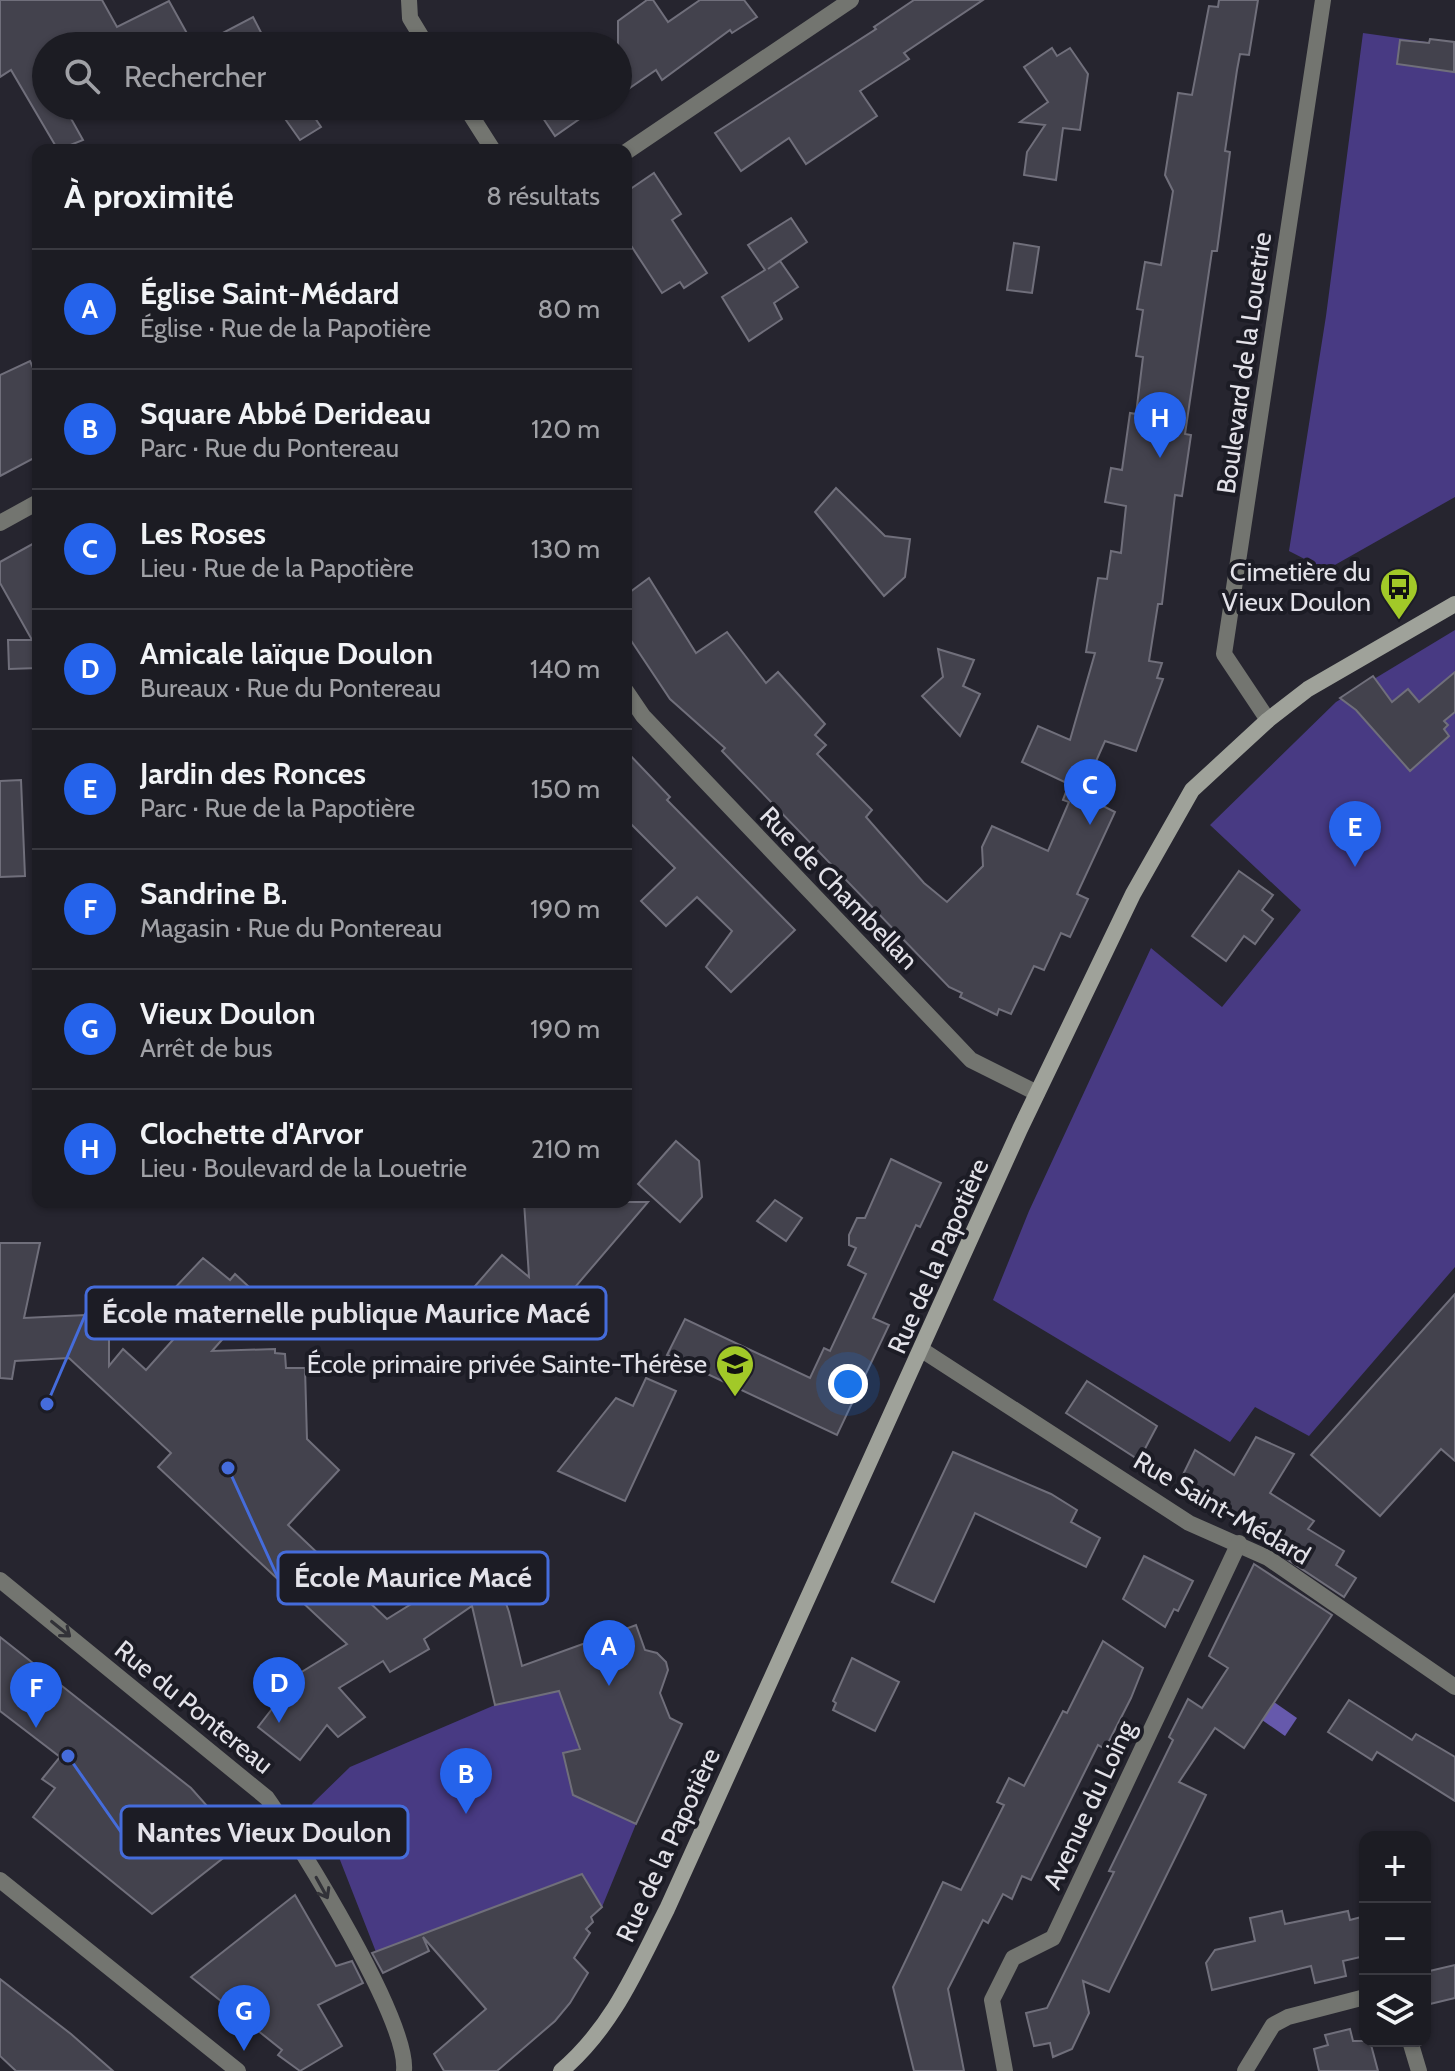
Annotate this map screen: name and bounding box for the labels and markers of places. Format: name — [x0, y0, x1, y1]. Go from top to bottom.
pin: H — [1134, 392, 1186, 458]
place label: Cimetière du Vieux Doulon — [1222, 556, 1371, 618]
bus stop icon: Cimetière du Vieux Doulon — [1378, 566, 1420, 621]
pin: C — [1064, 759, 1116, 825]
pin: E — [1329, 801, 1381, 867]
callout: École maternelle publique Maurice Macé — [86, 1287, 606, 1339]
school or university icon: École primaire privée Sainte-Thérèse — [714, 1343, 756, 1398]
place label: École primaire privée Sainte-Thérèse — [307, 1348, 707, 1380]
callout: École Maurice Macé — [278, 1552, 548, 1604]
pin: A — [583, 1620, 635, 1686]
pin: D — [253, 1657, 305, 1723]
pin: F — [10, 1662, 62, 1728]
pin: B — [440, 1748, 492, 1814]
callout: Nantes Vieux Doulon — [121, 1806, 408, 1858]
pin: G — [218, 1985, 270, 2051]

